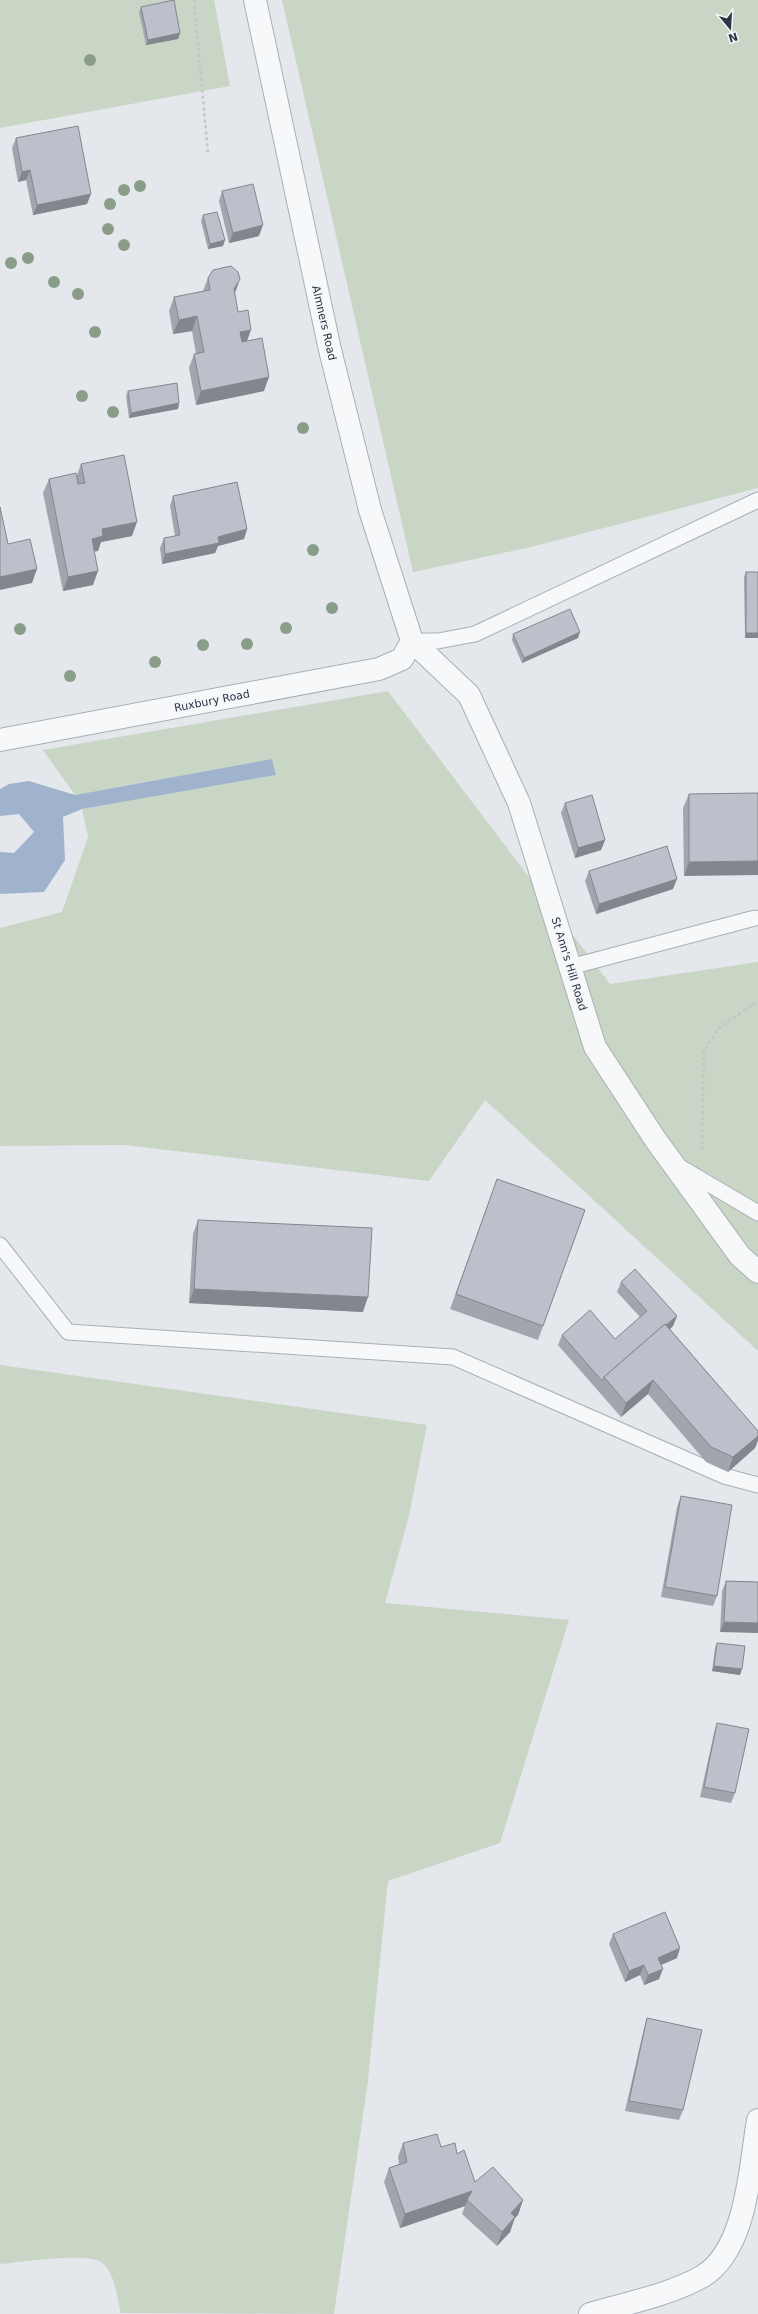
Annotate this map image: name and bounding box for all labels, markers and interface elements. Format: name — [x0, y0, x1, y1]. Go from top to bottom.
north arrow — [710, 8, 750, 48]
text: N — [727, 29, 739, 45]
street label: Almners Road — [309, 284, 339, 362]
street label: Ruxbury Road — [173, 687, 251, 715]
street label: St Ann's Hill Road — [549, 916, 589, 1012]

